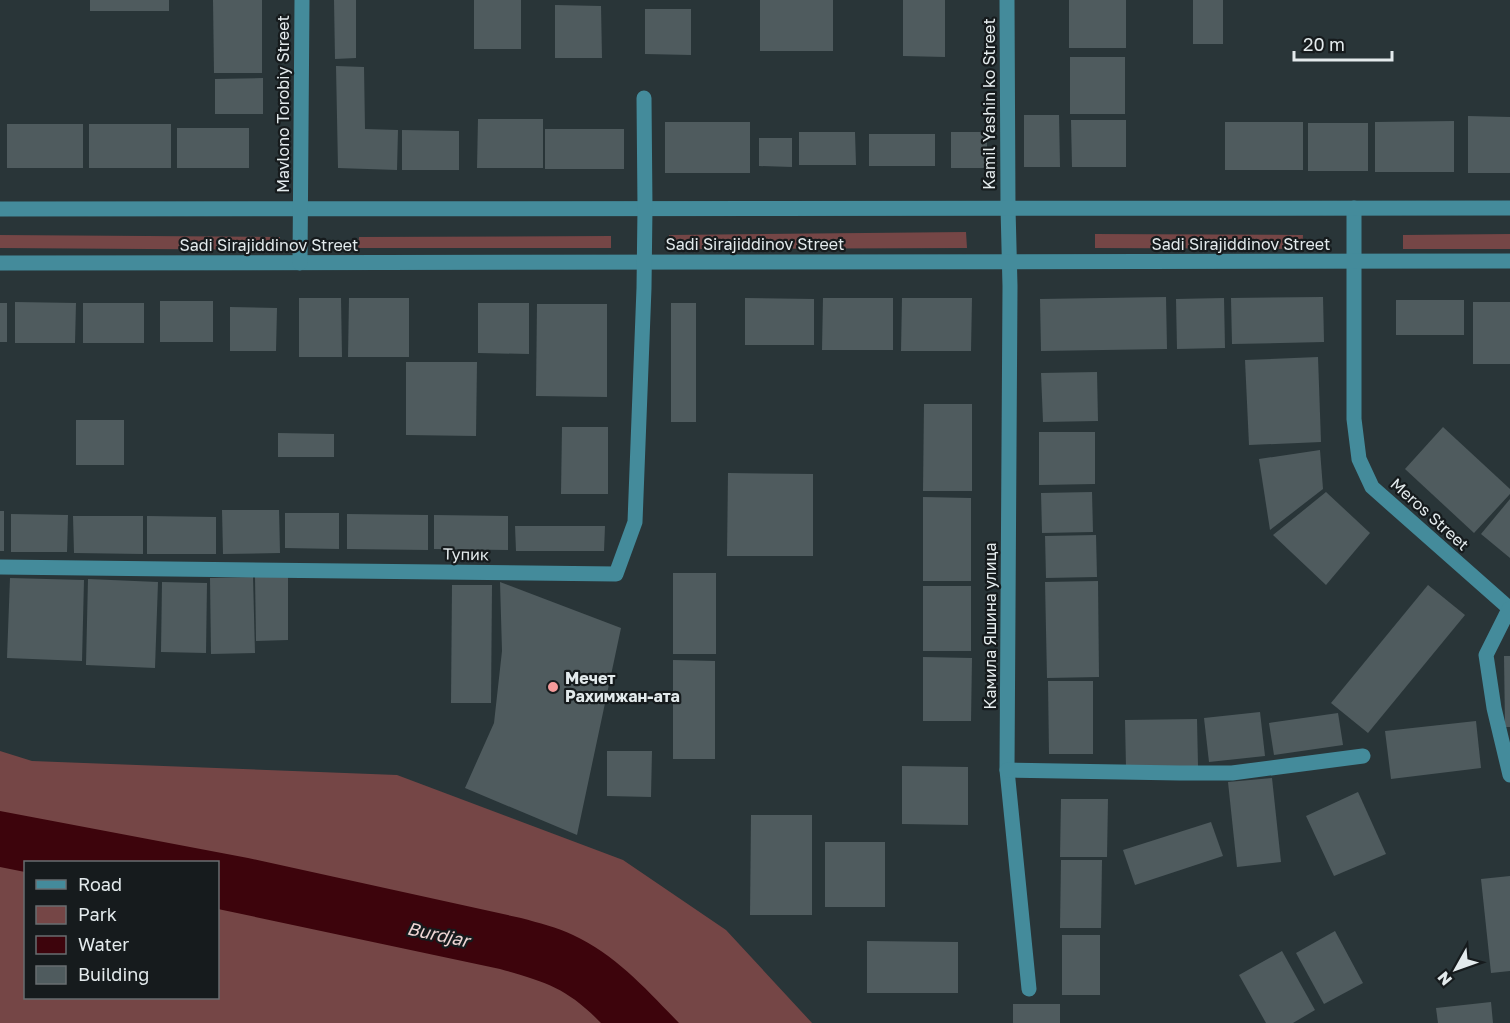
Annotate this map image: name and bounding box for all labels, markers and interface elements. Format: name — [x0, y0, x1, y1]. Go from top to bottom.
street label: Mavlono Torobiy Street — [273, 15, 293, 193]
street label: Kamil Yashin ko Street — [979, 18, 999, 190]
scale bar — [1294, 24, 1392, 62]
text: 20 m — [1303, 33, 1345, 55]
street label: Sadi Sirajiddinov Street — [665, 234, 845, 254]
street label: Sadi Sirajiddinov Street — [1151, 234, 1331, 254]
street label: Sadi Sirajiddinov Street — [179, 235, 359, 255]
street label: Meros Street — [1387, 474, 1473, 554]
street label: Камила Яшина улица — [980, 542, 1000, 710]
street label: Тупик — [443, 544, 489, 564]
place label: Мечет Рахимжан-ата — [565, 668, 680, 706]
marker: Мечет Рахимжан-ата — [546, 680, 560, 694]
legend — [24, 861, 219, 999]
text: Road — [78, 873, 122, 895]
text: Park — [78, 903, 117, 925]
water label: Burdjar — [405, 917, 474, 952]
text: Water — [78, 933, 129, 955]
north arrow — [1426, 939, 1486, 999]
text: Building — [78, 963, 149, 985]
text: N — [1433, 968, 1456, 990]

